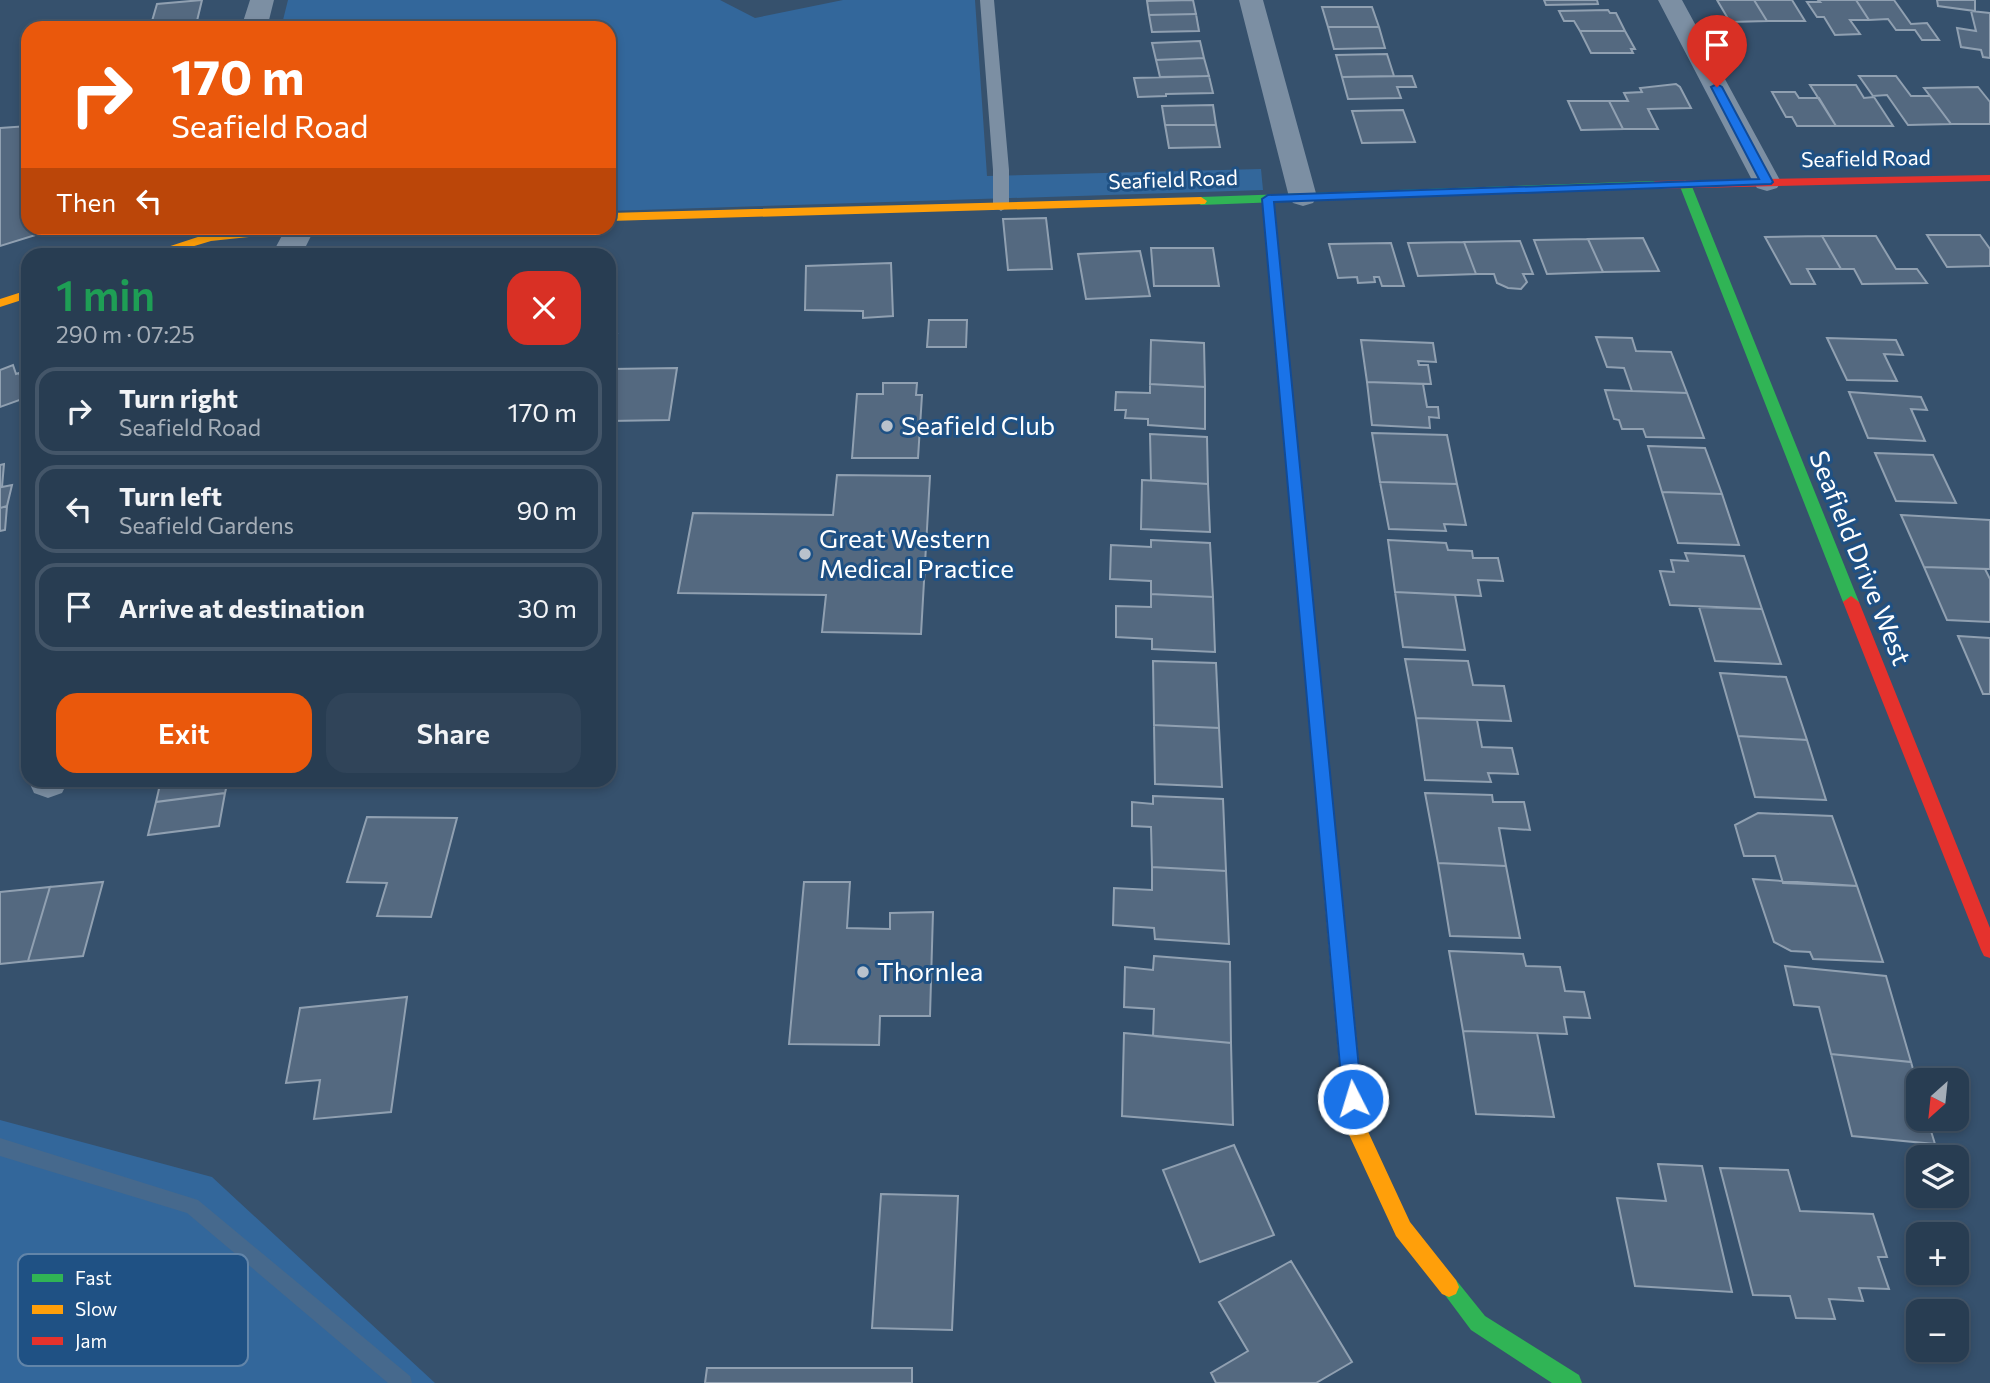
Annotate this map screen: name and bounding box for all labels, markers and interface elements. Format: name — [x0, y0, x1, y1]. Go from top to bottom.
pin — [1687, 15, 1747, 87]
icon: arrive — [1698, 26, 1736, 64]
text: 170 m — [171, 45, 304, 105]
icon: right — [56, 49, 147, 140]
text: Seafield Road — [171, 105, 369, 145]
street label: Seafield Road — [1801, 144, 1931, 171]
street label: Seafield Road — [1108, 164, 1238, 193]
icon: left — [130, 182, 168, 220]
text: Then — [56, 186, 116, 217]
text: 1 min — [56, 268, 155, 320]
button: close — [507, 271, 581, 345]
text: 290 m · 07:25 — [56, 320, 195, 348]
text: Turn right — [119, 382, 238, 413]
icon: right — [60, 392, 98, 430]
text: 170 m — [508, 396, 577, 427]
place label: Seafield Club — [901, 409, 1055, 440]
text: Seafield Road — [119, 413, 261, 441]
marker: Seafield Club — [879, 418, 895, 434]
street label: Seafield Drive West — [1804, 446, 1919, 669]
text: Turn left — [119, 480, 222, 511]
icon: left — [60, 490, 98, 528]
text: 90 m — [517, 494, 577, 525]
text: Seafield Gardens — [119, 511, 294, 539]
place label: Great Western Medical Practice — [819, 522, 1014, 583]
marker: Great Western Medical Practice — [797, 546, 813, 562]
icon: arrive — [60, 588, 98, 626]
text: Arrive at destination — [119, 592, 365, 623]
text: 30 m — [518, 592, 577, 623]
button: Exit — [56, 693, 312, 773]
button: Share — [326, 693, 581, 773]
place label: Thornlea — [877, 955, 983, 986]
marker: Thornlea — [855, 964, 871, 980]
position arrow — [1316, 1062, 1390, 1136]
north arrow — [1906, 1068, 1969, 1130]
map controls — [1906, 1068, 1969, 1362]
button: layers — [1906, 1145, 1969, 1208]
button: + — [1906, 1222, 1969, 1285]
legend — [18, 1254, 248, 1366]
text: Fast — [75, 1266, 112, 1289]
text: Slow — [75, 1297, 117, 1320]
button: − — [1906, 1299, 1969, 1362]
text: Jam — [75, 1329, 107, 1352]

